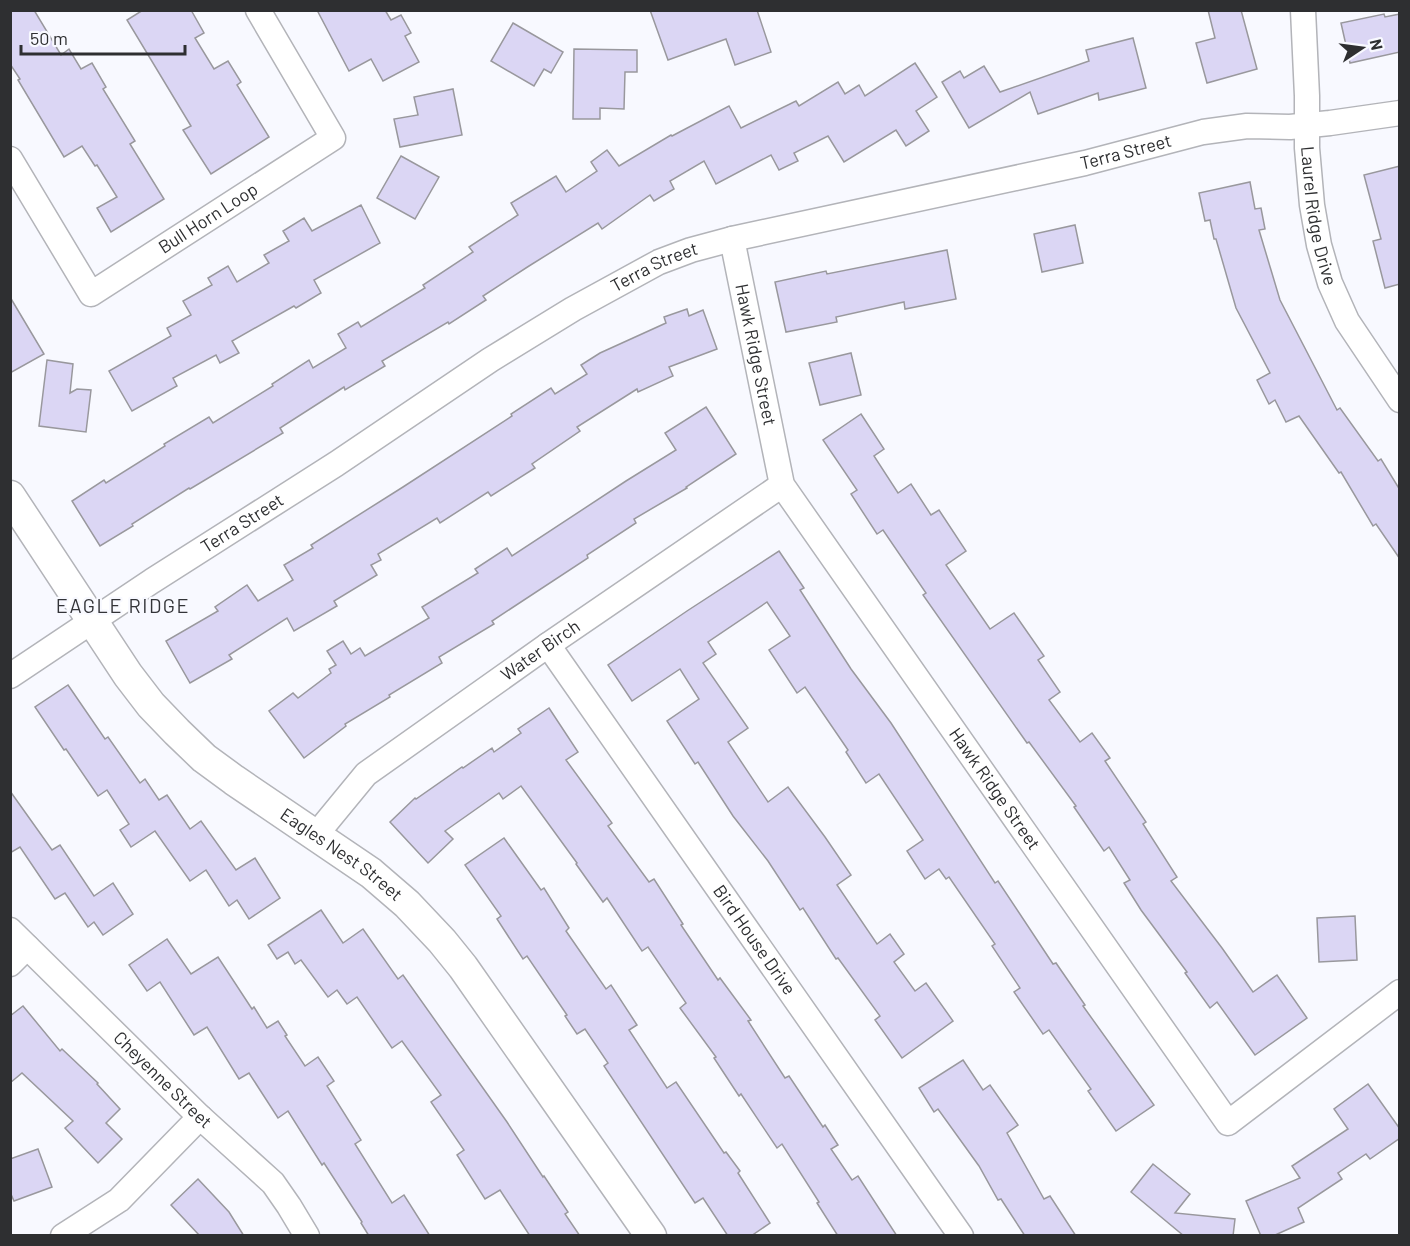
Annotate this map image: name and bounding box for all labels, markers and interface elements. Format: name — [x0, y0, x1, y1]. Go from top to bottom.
scale bar — [21, 18, 184, 56]
north arrow — [1332, 18, 1392, 78]
text: 50 m — [30, 27, 68, 49]
text: N — [1367, 37, 1388, 52]
street label: Terra Street — [1078, 129, 1174, 174]
street label: Laurel Ridge Drive — [1297, 145, 1342, 288]
street label: Bull Horn Loop — [154, 177, 262, 258]
street label: Terra Street — [607, 237, 700, 296]
street label: Hawk Ridge Street — [731, 282, 782, 427]
street label: Terra Street — [196, 488, 287, 557]
district label: EAGLE RIDGE — [56, 593, 190, 617]
street label: Water Birch — [496, 615, 584, 685]
street label: Hawk Ridge Street — [945, 723, 1046, 854]
street label: Eagles Nest Street — [276, 803, 407, 905]
street label: Bird House Drive — [709, 880, 801, 999]
street label: Cheyenne Street — [109, 1026, 217, 1132]

